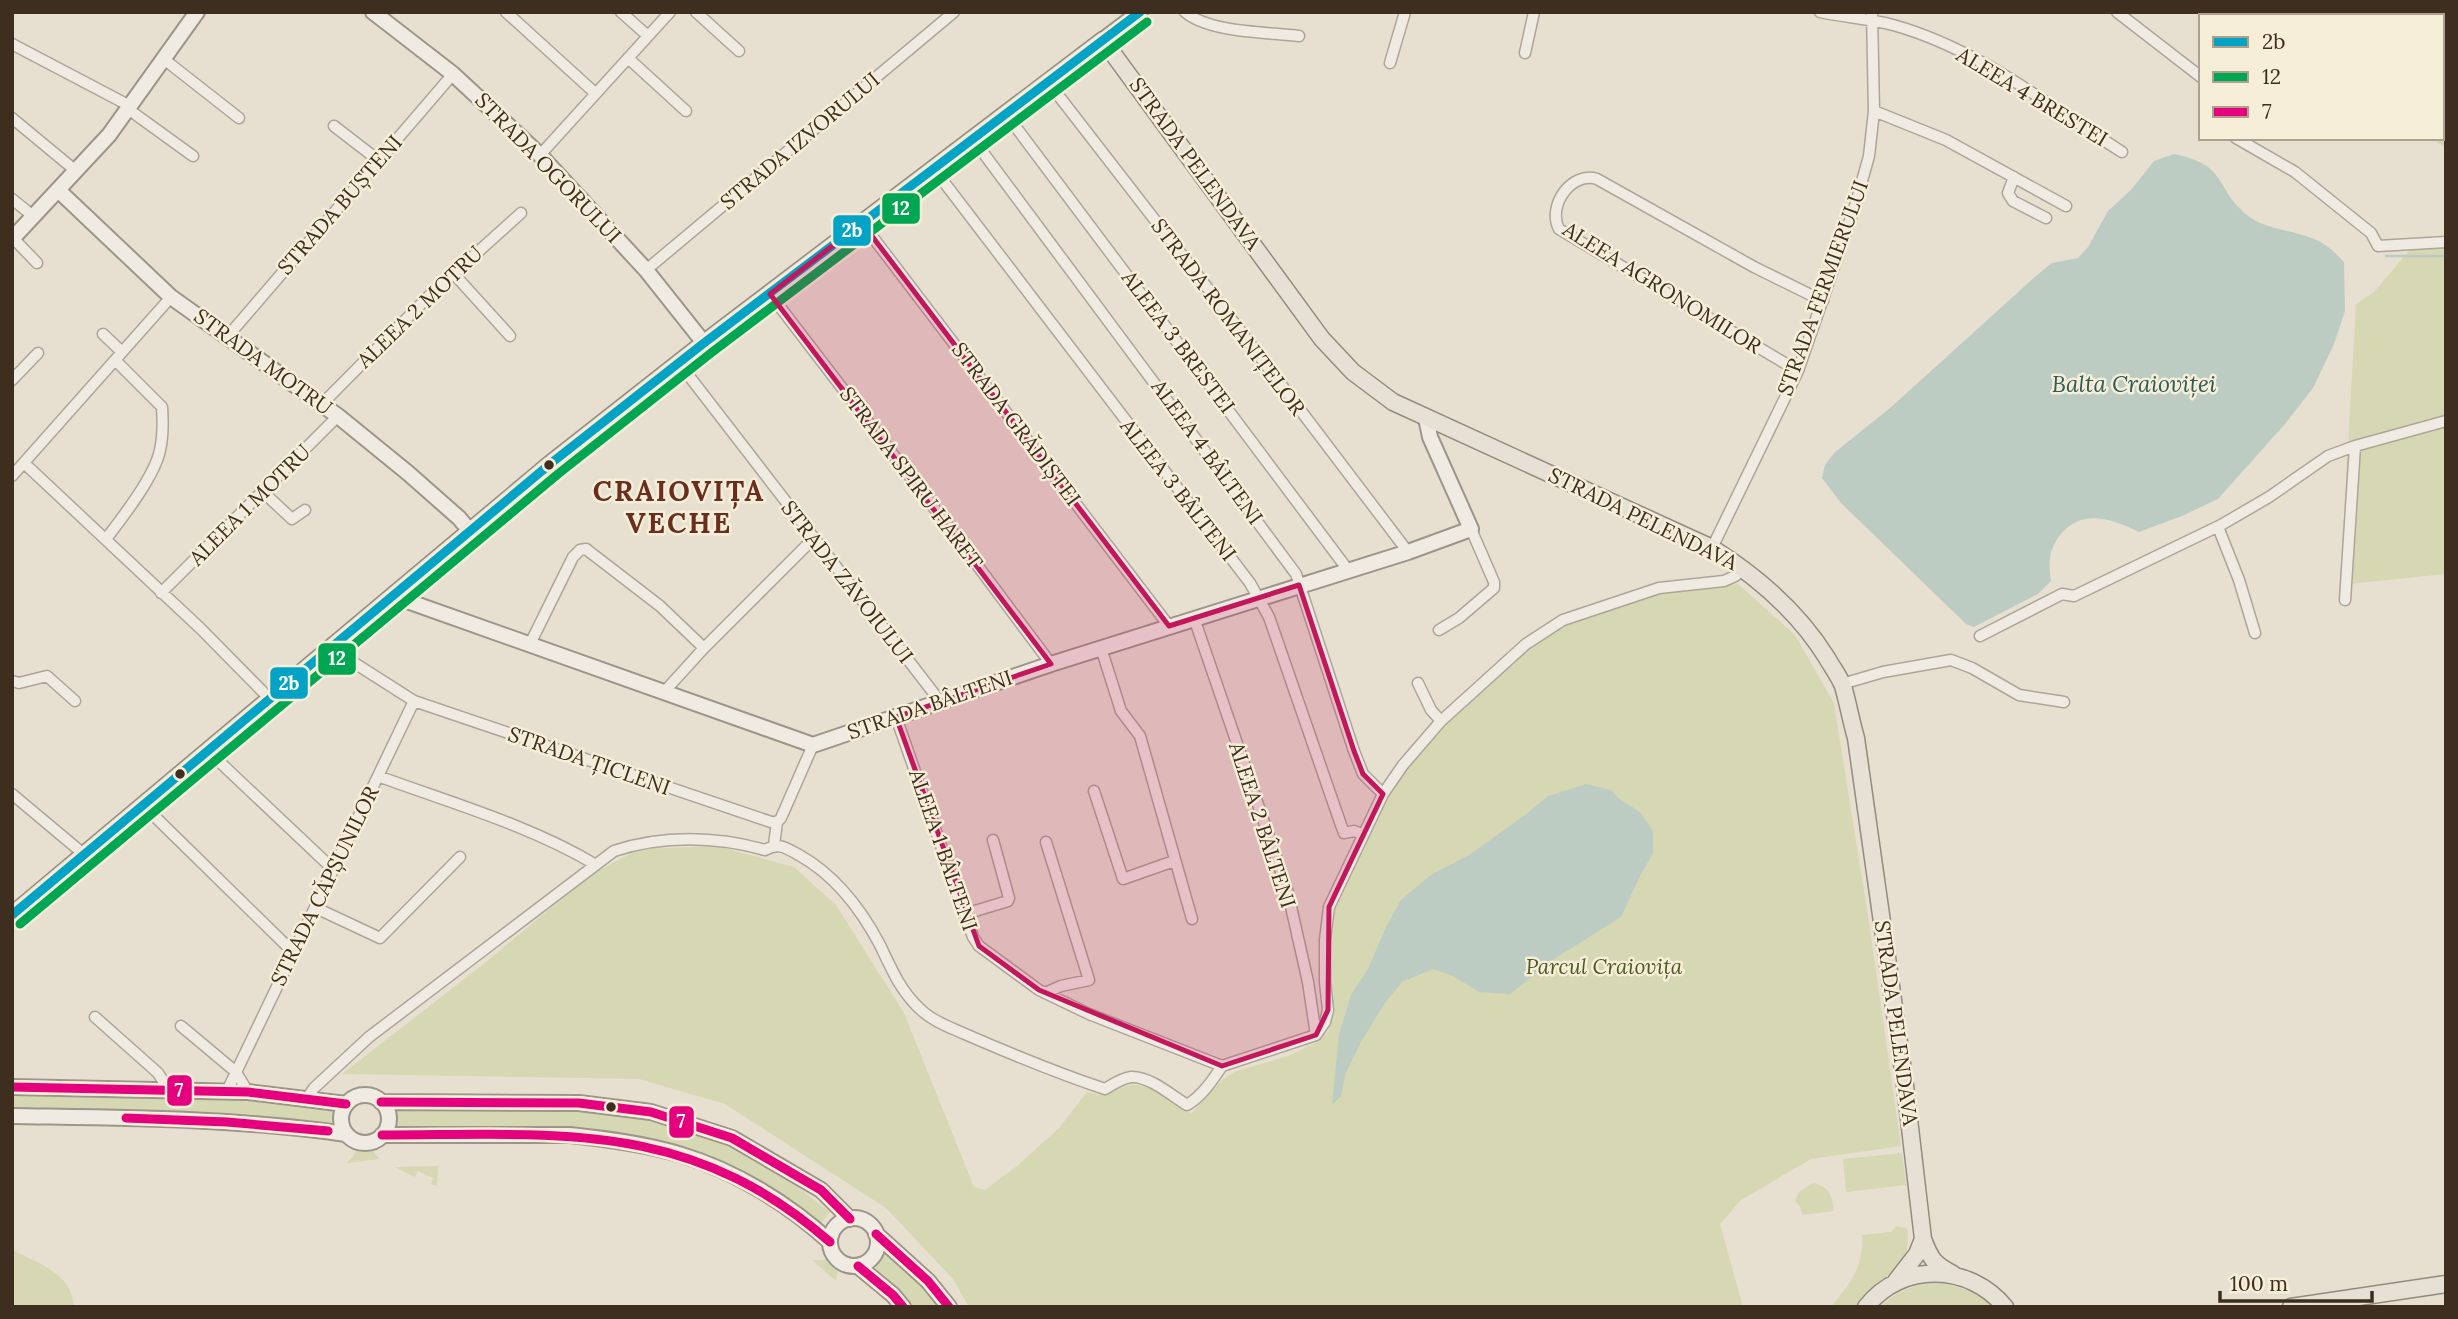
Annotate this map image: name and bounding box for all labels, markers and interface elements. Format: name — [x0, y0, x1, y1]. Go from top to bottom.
legend — [2199, 14, 2444, 140]
text: 2b — [2262, 28, 2286, 55]
street label: ALEEA 4 BRESTEI — [1951, 40, 2113, 152]
text: 12 — [2262, 63, 2281, 90]
street label: STRADA IZVORULUI — [714, 66, 885, 215]
street label: STRADA PELENDAVA — [1124, 72, 1268, 256]
street label: STRADA OGORULUI — [469, 87, 627, 249]
text: 7 — [2262, 98, 2272, 125]
street label: STRADA BUȘTENI — [271, 129, 408, 280]
street label: STRADA FERMIERULUI — [1771, 176, 1874, 399]
line badge: 12 — [881, 192, 921, 225]
text: 12 — [892, 196, 910, 220]
street label: STRADA ROMANIȚELOR — [1145, 213, 1312, 421]
line badge: 2b — [832, 214, 872, 247]
street label: ALEEA AGRONOMILOR — [1557, 215, 1767, 360]
text: 2b — [841, 218, 863, 242]
street label: ALEEA 2 MOTRU — [350, 240, 488, 374]
street label: ALEEA 3 BRESTEI — [1115, 264, 1241, 418]
street label: STRADA MOTRU — [189, 302, 338, 421]
street label: STRADA GRĂDIȘTEI — [946, 337, 1087, 511]
water label: Balta Craioviței — [2052, 369, 2217, 398]
street label: ALEEA 4 BÂLTENI — [1145, 373, 1269, 530]
street label: STRADA SPIRU HARET — [834, 381, 989, 574]
street label: ALEEA 3 BÂLTENI — [1114, 412, 1242, 566]
street label: ALEEA 1 MOTRU — [182, 438, 316, 572]
unlabelled marker — [542, 458, 556, 472]
street label: STRADA PELENDAVA — [1544, 461, 1743, 576]
district label: CRAIOVIȚA VECHE — [593, 473, 765, 541]
street label: STRADA ZĂVOIULUI — [775, 495, 919, 669]
line badge: 12 — [317, 642, 357, 676]
text: 12 — [328, 646, 346, 670]
street label: STRADA BÂLTENI — [844, 664, 1016, 745]
line badge: 2b — [269, 666, 309, 700]
text: 2b — [278, 671, 300, 695]
street label: STRADA ȚICLENI — [504, 720, 674, 801]
street label: ALEEA 2 BÂLTENI — [1223, 738, 1302, 911]
street label: ALEEA 1 BÂLTENI — [903, 764, 984, 934]
unlabelled marker — [173, 767, 187, 781]
street label: STRADA CĂPȘUNILOR — [264, 781, 385, 990]
street label: STRADA PELENDAVA — [1869, 918, 1924, 1128]
park label: Parcul Craiovița — [1526, 953, 1683, 980]
line badge: 7 — [166, 1074, 193, 1107]
text: 7 — [175, 1078, 184, 1102]
unlabelled marker — [604, 1100, 618, 1114]
line badge: 7 — [668, 1105, 695, 1139]
text: 7 — [677, 1109, 686, 1133]
scale bar — [2220, 1260, 2372, 1304]
text: 100 m — [2230, 1270, 2288, 1297]

